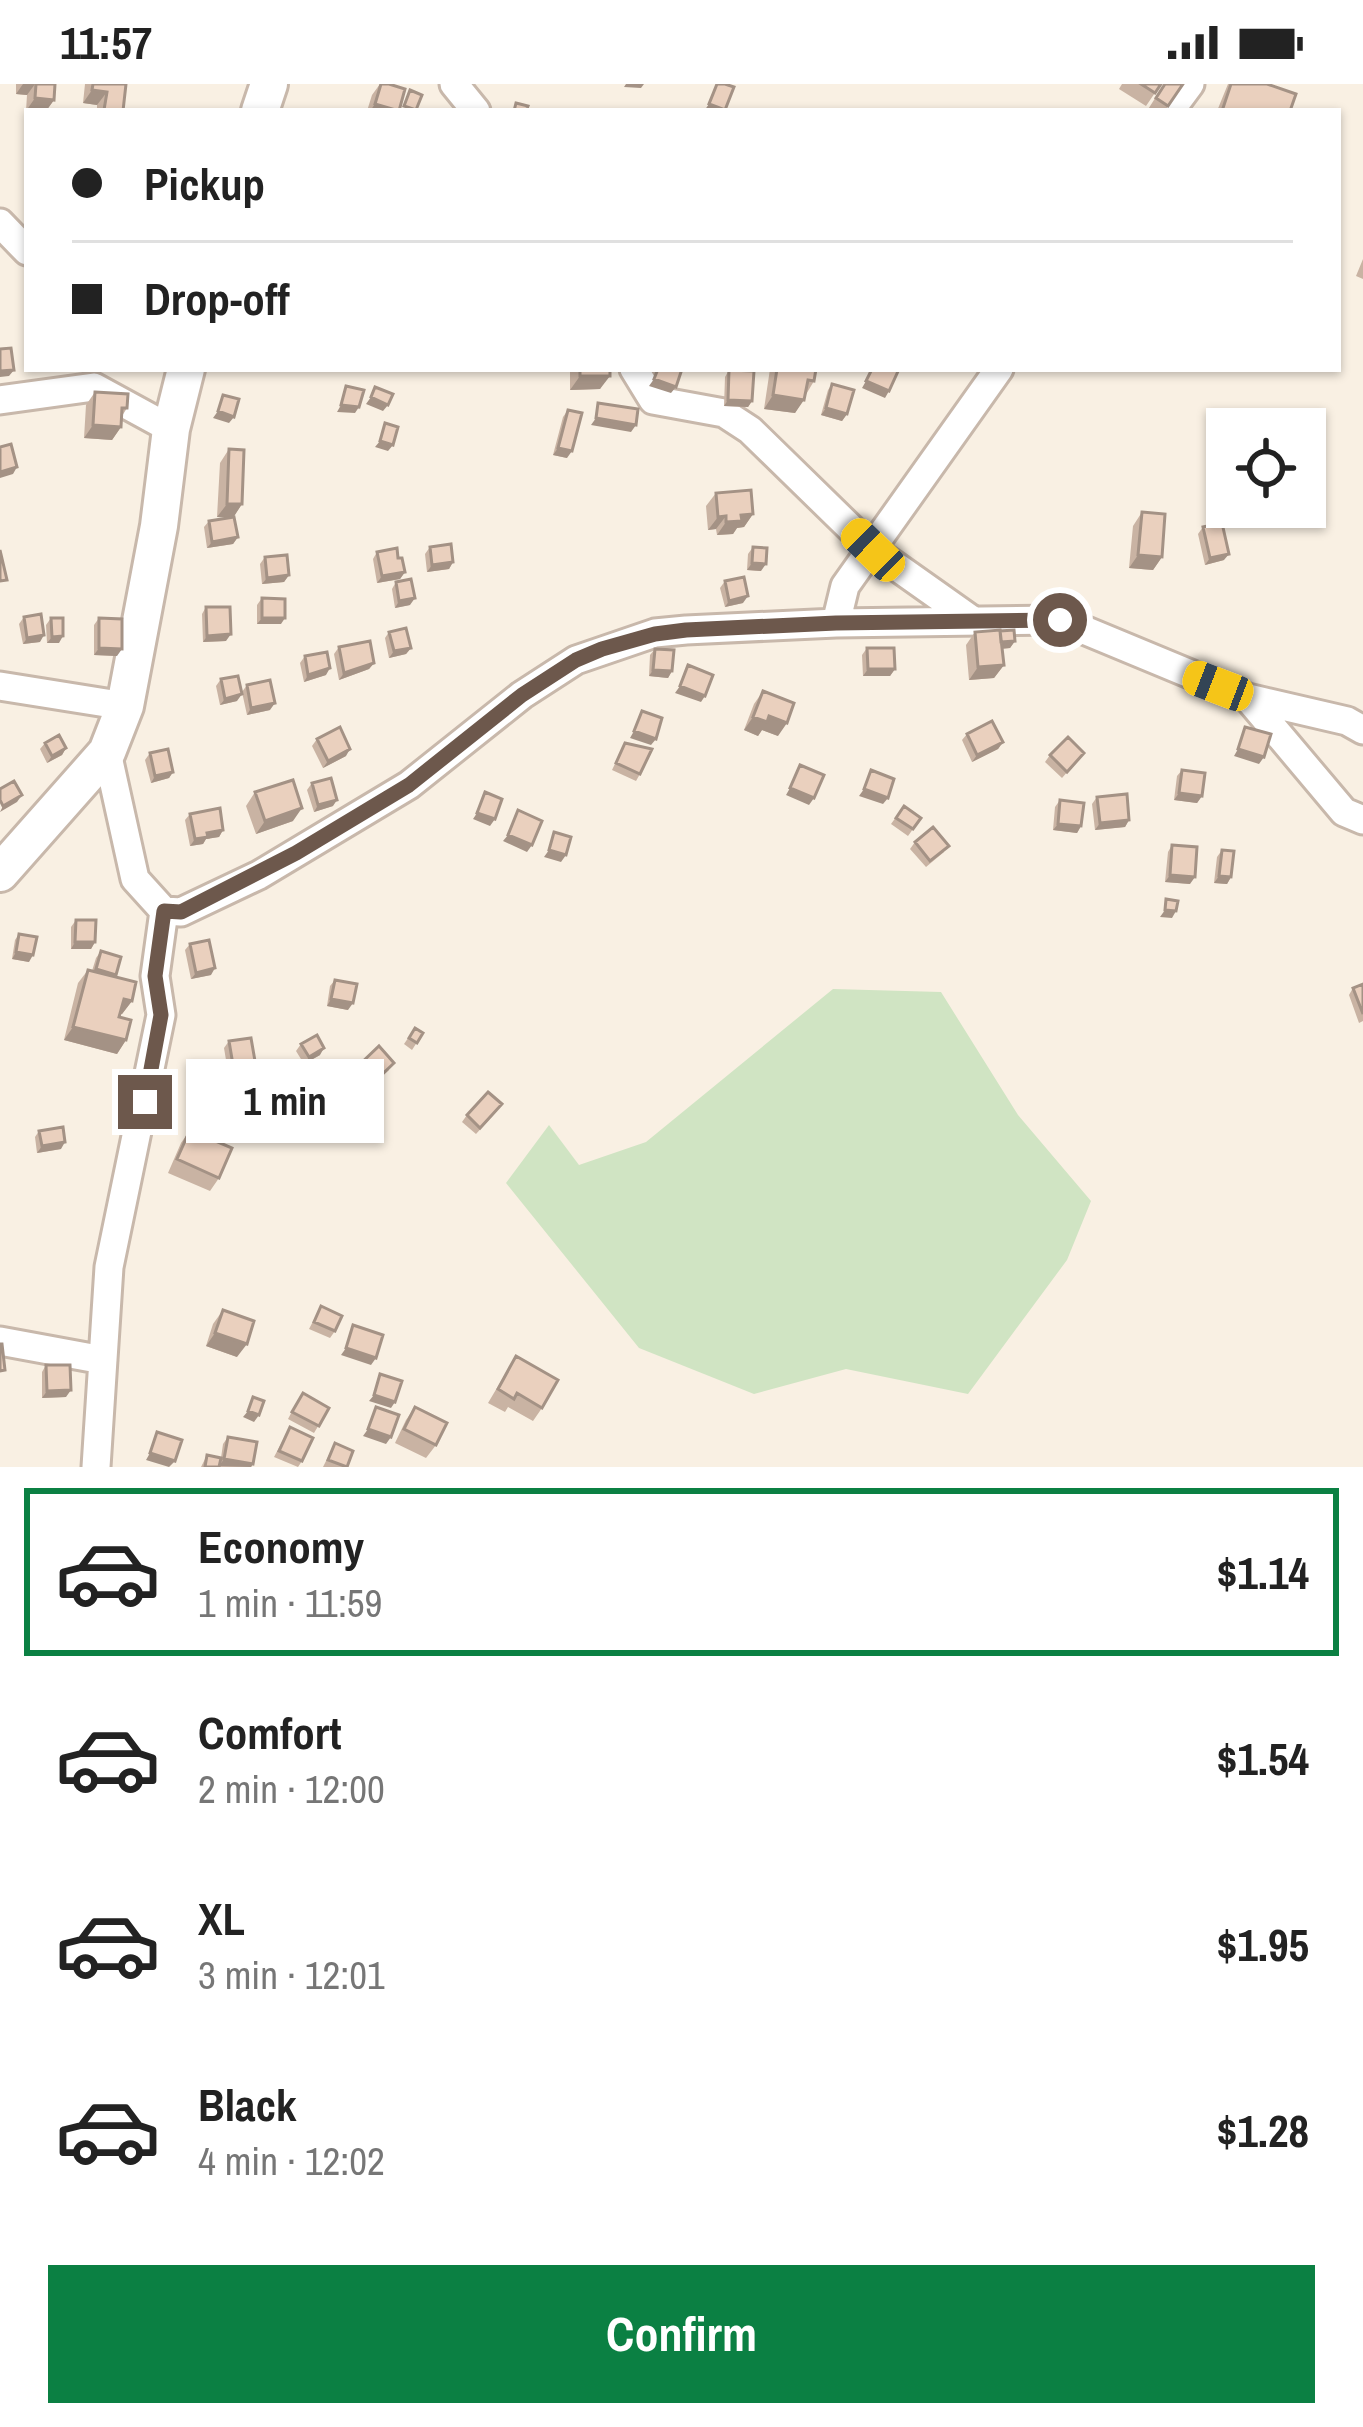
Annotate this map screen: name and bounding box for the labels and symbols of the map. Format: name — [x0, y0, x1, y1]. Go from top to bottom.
car — [835, 512, 911, 588]
route start — [1033, 593, 1087, 647]
car — [1178, 656, 1258, 716]
callout: 1 min — [187, 1060, 385, 1144]
route end — [118, 1075, 172, 1129]

